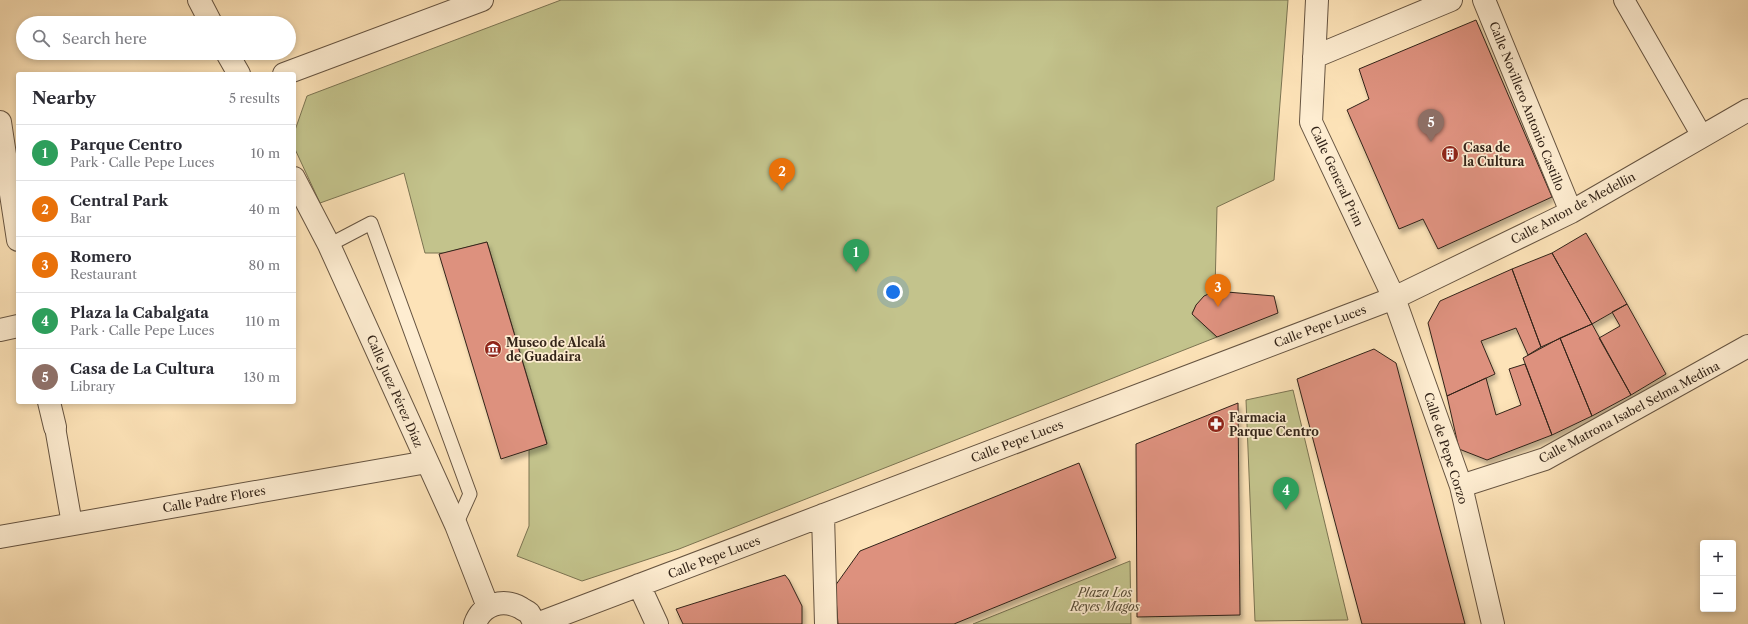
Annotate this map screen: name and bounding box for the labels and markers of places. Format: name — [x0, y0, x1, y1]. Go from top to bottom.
pin: 5 — [1418, 109, 1444, 142]
place label: Casa de la Cultura — [1463, 140, 1525, 169]
building icon: Casa de la Cultura — [1440, 144, 1460, 164]
pin: 2 — [769, 158, 795, 191]
pin: 1 — [843, 239, 869, 272]
pin: 3 — [1205, 274, 1231, 307]
place label: Museo de Alcalá de Guadaira — [506, 335, 607, 364]
museum icon: Museo de Alcalá de Guadaira — [483, 339, 503, 359]
place label: Farmacia Parque Centro — [1229, 410, 1319, 439]
pharmacy icon: Farmacia Parque Centro — [1206, 414, 1226, 434]
pin: 4 — [1273, 477, 1299, 510]

